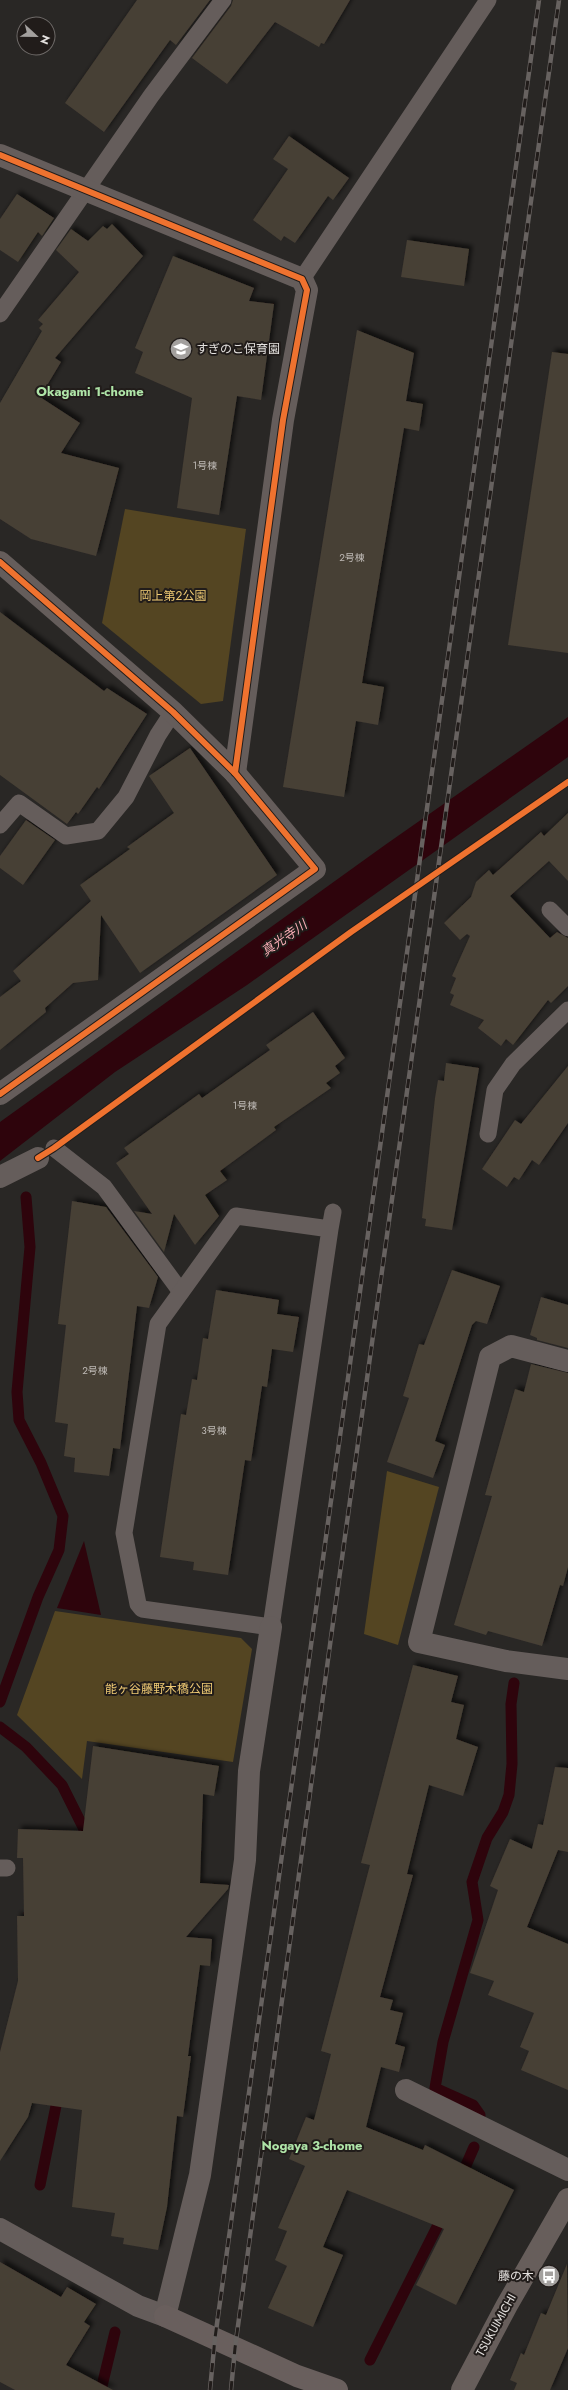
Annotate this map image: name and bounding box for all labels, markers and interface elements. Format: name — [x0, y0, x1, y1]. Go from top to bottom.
north arrow — [16, 16, 56, 56]
text: N — [36, 33, 54, 47]
school or university icon: すぎのこ保育園 — [168, 336, 194, 362]
place label: すぎのこ保育園 — [196, 340, 280, 358]
district label: Okagami 1-chome — [36, 382, 144, 401]
house number: 1号棟 — [193, 458, 217, 473]
house number: 2号棟 — [339, 550, 365, 565]
park label: 岡上第2公園 — [140, 587, 206, 605]
water label: 真光寺川 — [257, 914, 312, 961]
house number: 1号棟 — [233, 1098, 257, 1113]
house number: 2号棟 — [82, 1363, 108, 1378]
house number: 3号棟 — [201, 1423, 227, 1438]
park label: 能ヶ谷藤野木橋公園 — [105, 1680, 213, 1698]
district label: Nogaya 3-chome — [261, 2136, 363, 2155]
bus stop icon: 藤の木 — [536, 2263, 562, 2289]
place label: 藤の木 — [498, 2267, 534, 2285]
street label: TSUKUIMICHI — [471, 2290, 521, 2360]

